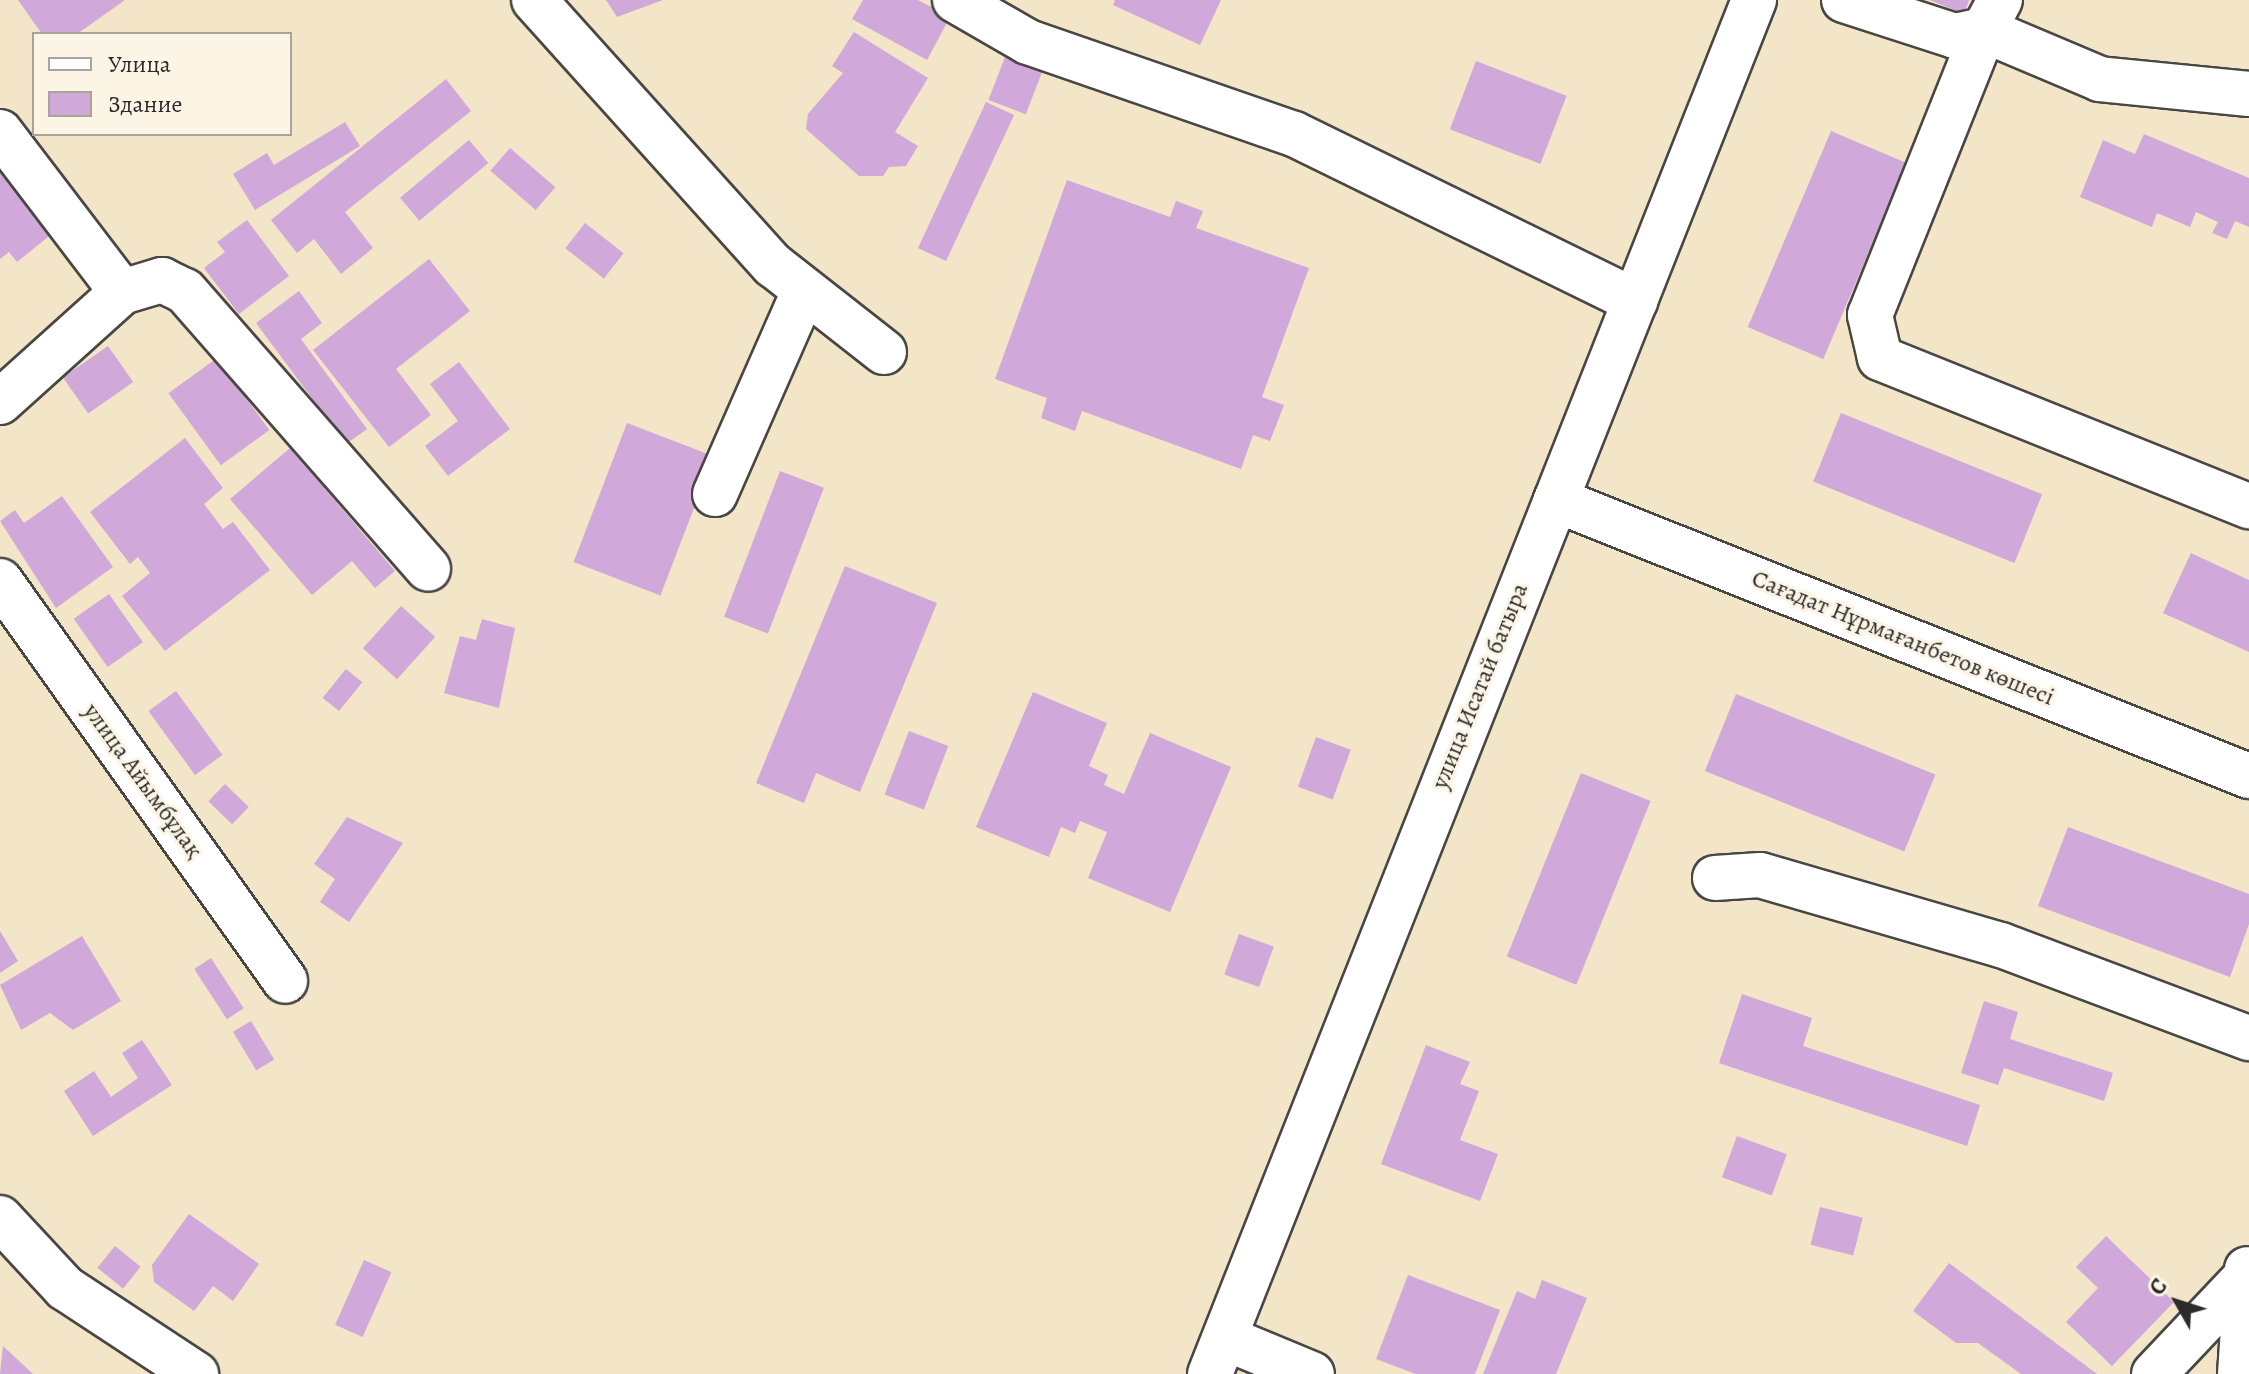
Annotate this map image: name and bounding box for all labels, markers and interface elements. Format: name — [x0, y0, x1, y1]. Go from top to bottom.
legend — [32, 32, 292, 136]
text: Улица — [108, 48, 171, 80]
text: Здание — [108, 88, 183, 120]
street label: Сағадат Нұрмағанбетов көшесі — [1748, 564, 2058, 712]
street label: улица Исатай батыра — [1426, 579, 1534, 793]
street label: улица Айымбұлақ — [77, 698, 209, 864]
north arrow — [2137, 1262, 2217, 1342]
text: С — [2142, 1272, 2174, 1302]

